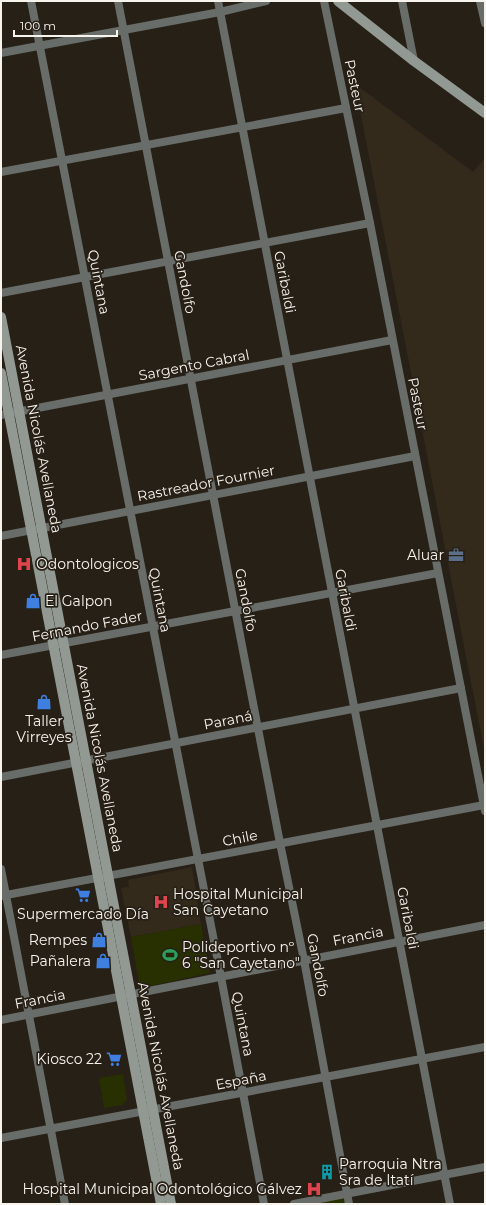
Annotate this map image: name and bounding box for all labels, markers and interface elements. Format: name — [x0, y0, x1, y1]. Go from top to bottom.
scale bar — [14, 12, 117, 38]
text: 100 m — [20, 18, 56, 33]
street label: Pasteur — [341, 58, 369, 115]
street label: Quintana — [84, 248, 114, 316]
street label: Gandolfo — [170, 249, 200, 315]
street label: Garibaldi — [270, 249, 300, 315]
street label: Avenida Nicolás Avellaneda — [12, 343, 66, 535]
street label: Sargento Cabral — [137, 345, 251, 385]
street label: Pasteur — [404, 376, 432, 433]
street label: Rastreador Fournier — [136, 461, 277, 505]
place label: Aluar — [407, 546, 444, 564]
office icon: Aluar — [447, 546, 465, 564]
hospital icon: Odontologicos — [15, 555, 33, 573]
place label: Odontologicos — [36, 555, 139, 573]
street label: Quintana — [145, 566, 175, 634]
street label: Gandolfo — [231, 567, 261, 633]
street label: Garibaldi — [331, 567, 361, 633]
shop icon: El Galpon — [24, 592, 42, 610]
place label: El Galpon — [45, 592, 112, 610]
street label: Fernando Fader — [30, 606, 144, 646]
street label: Avenida Nicolás Avellaneda — [73, 662, 127, 854]
shop icon: Taller Virreyes — [35, 693, 53, 711]
street label: Paraná — [202, 706, 254, 734]
place label: Taller Virreyes — [16, 712, 72, 746]
street label: Chile — [221, 826, 259, 850]
place label: Hospital Municipal San Cayetano — [173, 885, 303, 919]
street label: Garibaldi — [393, 885, 423, 951]
supermarket icon: Supermercado Día — [74, 886, 92, 904]
hospital icon: Hospital Municipal San Cayetano — [152, 893, 170, 911]
place label: Supermercado Día — [17, 905, 149, 923]
street label: Francia — [331, 922, 385, 950]
place label: Rempes — [29, 931, 87, 949]
shop icon: Rempes — [90, 931, 108, 949]
street label: Gandolfo — [303, 932, 333, 998]
place label: Polideportivo nº 6 "San Cayetano" — [182, 938, 300, 972]
sports icon: Polideportivo nº 6 "San Cayetano" — [161, 946, 179, 964]
place label: Pañalera — [30, 952, 91, 970]
shop icon: Pañalera — [94, 952, 112, 970]
street label: Avenida Nicolás Avellaneda — [134, 980, 188, 1172]
street label: Francia — [13, 985, 67, 1013]
street label: Quintana — [228, 990, 258, 1058]
place label: Kiosco 22 — [37, 1050, 102, 1068]
supermarket icon: Kiosco 22 — [105, 1050, 123, 1068]
street label: España — [214, 1066, 268, 1094]
place label: Parroquia Ntra Sra de Itatí — [339, 1155, 442, 1189]
building icon: Parroquia Ntra Sra de Itatí — [318, 1163, 336, 1181]
place label: Hospital Municipal Odontológico Gálvez — [23, 1180, 302, 1198]
hospital icon: Hospital Municipal Odontológico Gálvez — [305, 1180, 323, 1198]

